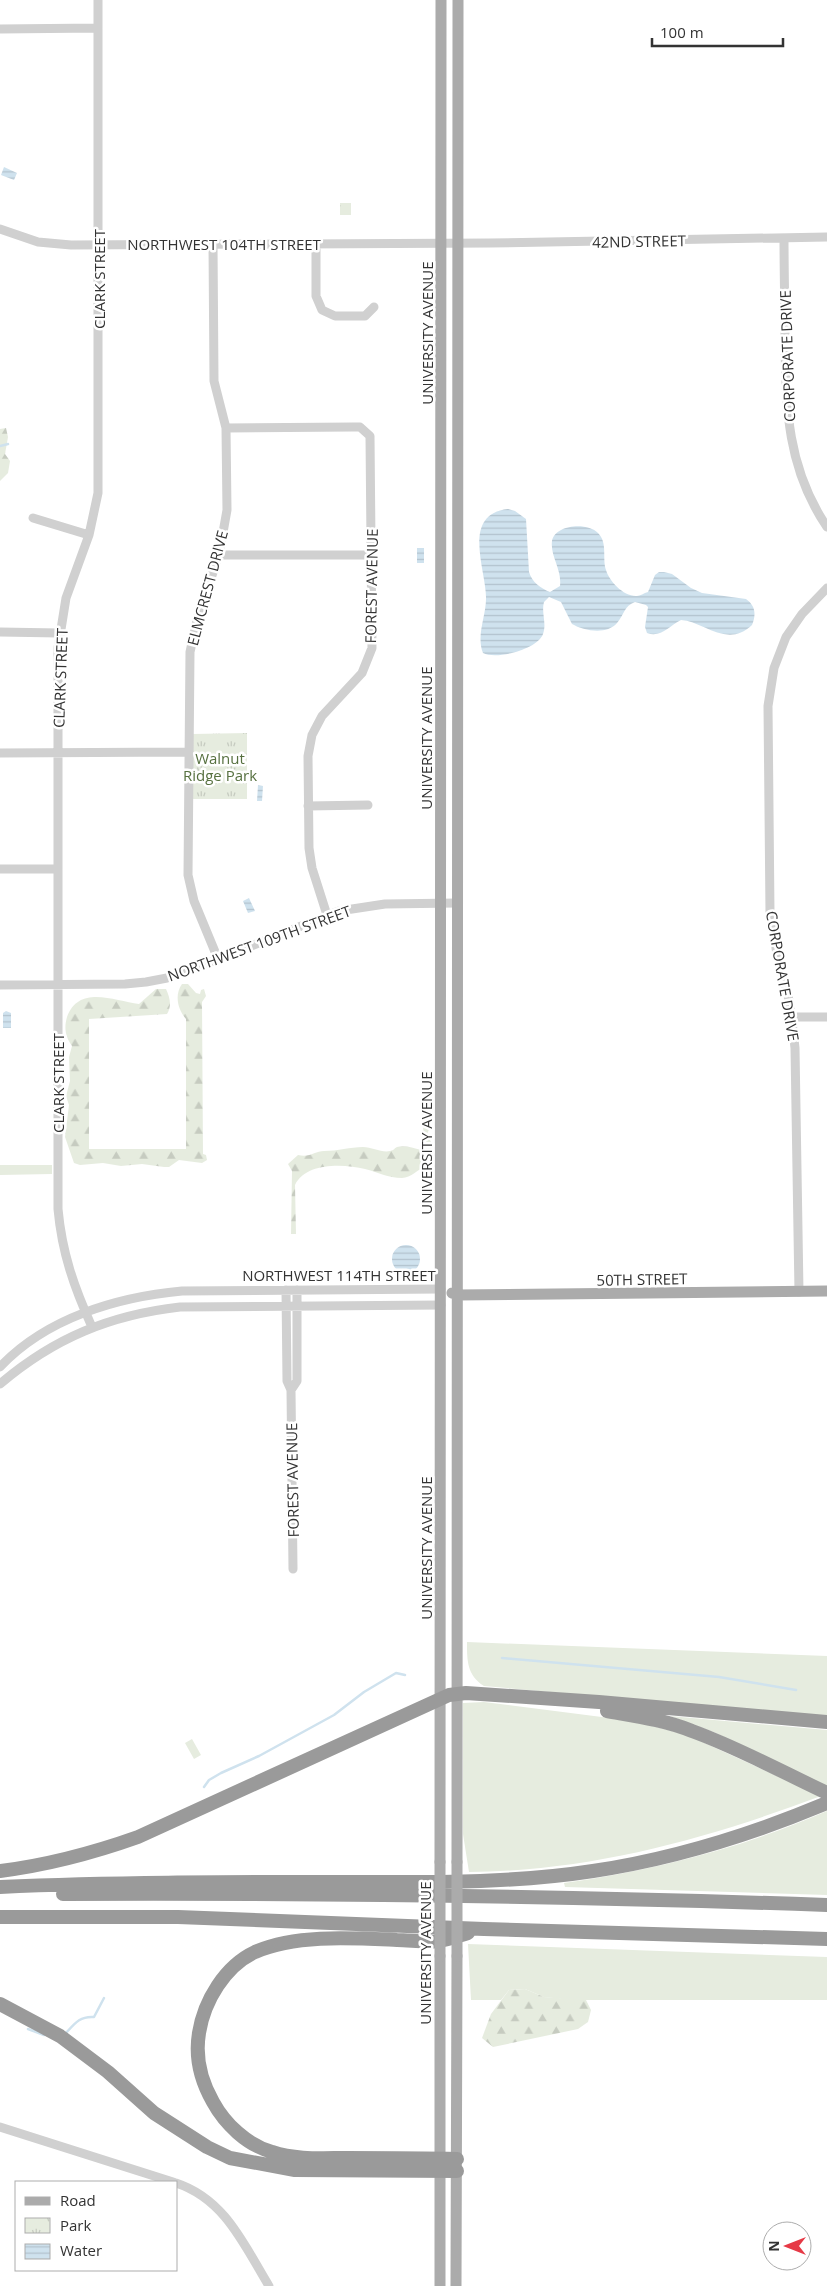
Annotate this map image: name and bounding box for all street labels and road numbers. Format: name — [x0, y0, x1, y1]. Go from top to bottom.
street label: CLARK STREET — [89, 228, 109, 329]
street label: 42ND STREET — [592, 230, 687, 252]
street label: NORTHWEST 104TH STREET — [127, 234, 322, 254]
street label: UNIVERSITY AVENUE — [417, 261, 437, 405]
street label: CORPORATE DRIVE — [775, 290, 799, 422]
street label: ELMCREST DRIVE — [182, 528, 232, 648]
street label: FOREST AVENUE — [360, 528, 382, 644]
street label: CLARK STREET — [48, 627, 72, 728]
street label: UNIVERSITY AVENUE — [416, 666, 436, 810]
street label: NORTHWEST 109TH STREET — [165, 900, 354, 986]
street label: CORPORATE DRIVE — [762, 909, 804, 1043]
street label: CLARK STREET — [48, 1032, 68, 1133]
street label: UNIVERSITY AVENUE — [416, 1071, 436, 1215]
street label: NORTHWEST 114TH STREET — [242, 1265, 437, 1285]
street label: 50TH STREET — [596, 1268, 688, 1290]
street label: FOREST AVENUE — [281, 1422, 303, 1538]
street label: UNIVERSITY AVENUE — [416, 1476, 436, 1620]
street label: UNIVERSITY AVENUE — [415, 1881, 435, 2025]

